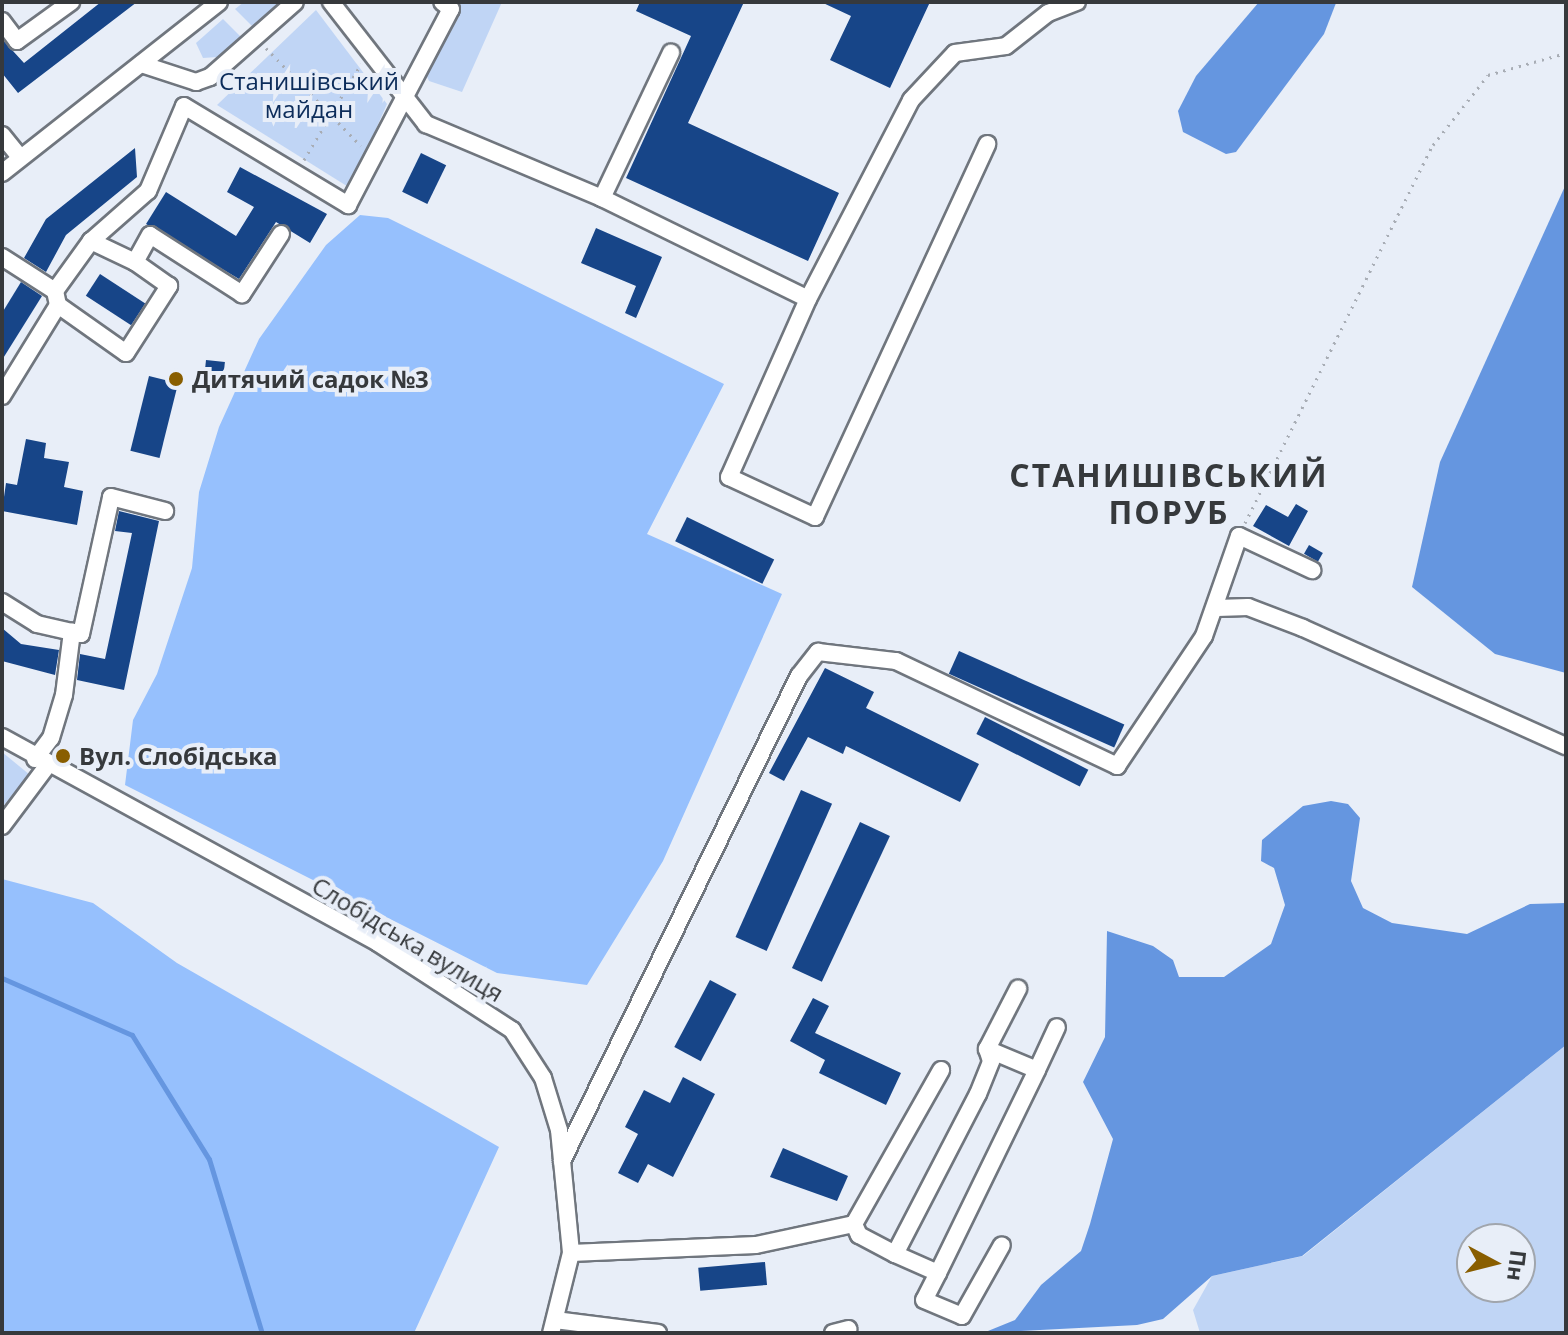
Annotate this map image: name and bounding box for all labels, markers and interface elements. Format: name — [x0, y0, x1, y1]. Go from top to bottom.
park label: Станишівський майдан — [219, 67, 399, 123]
place label: Дитячий садок №3 — [192, 365, 429, 393]
marker: Дитячий садок №3 — [167, 370, 185, 388]
district label: СТАНИШІВСЬКИЙ ПОРУБ — [1009, 457, 1329, 532]
place label: Вул. Слобідська — [79, 742, 278, 770]
marker: Вул. Слобідська — [54, 747, 72, 765]
street label: Слобідська вулиця — [307, 870, 509, 1008]
north arrow — [1456, 1223, 1536, 1303]
text: Пн — [1501, 1248, 1535, 1283]

